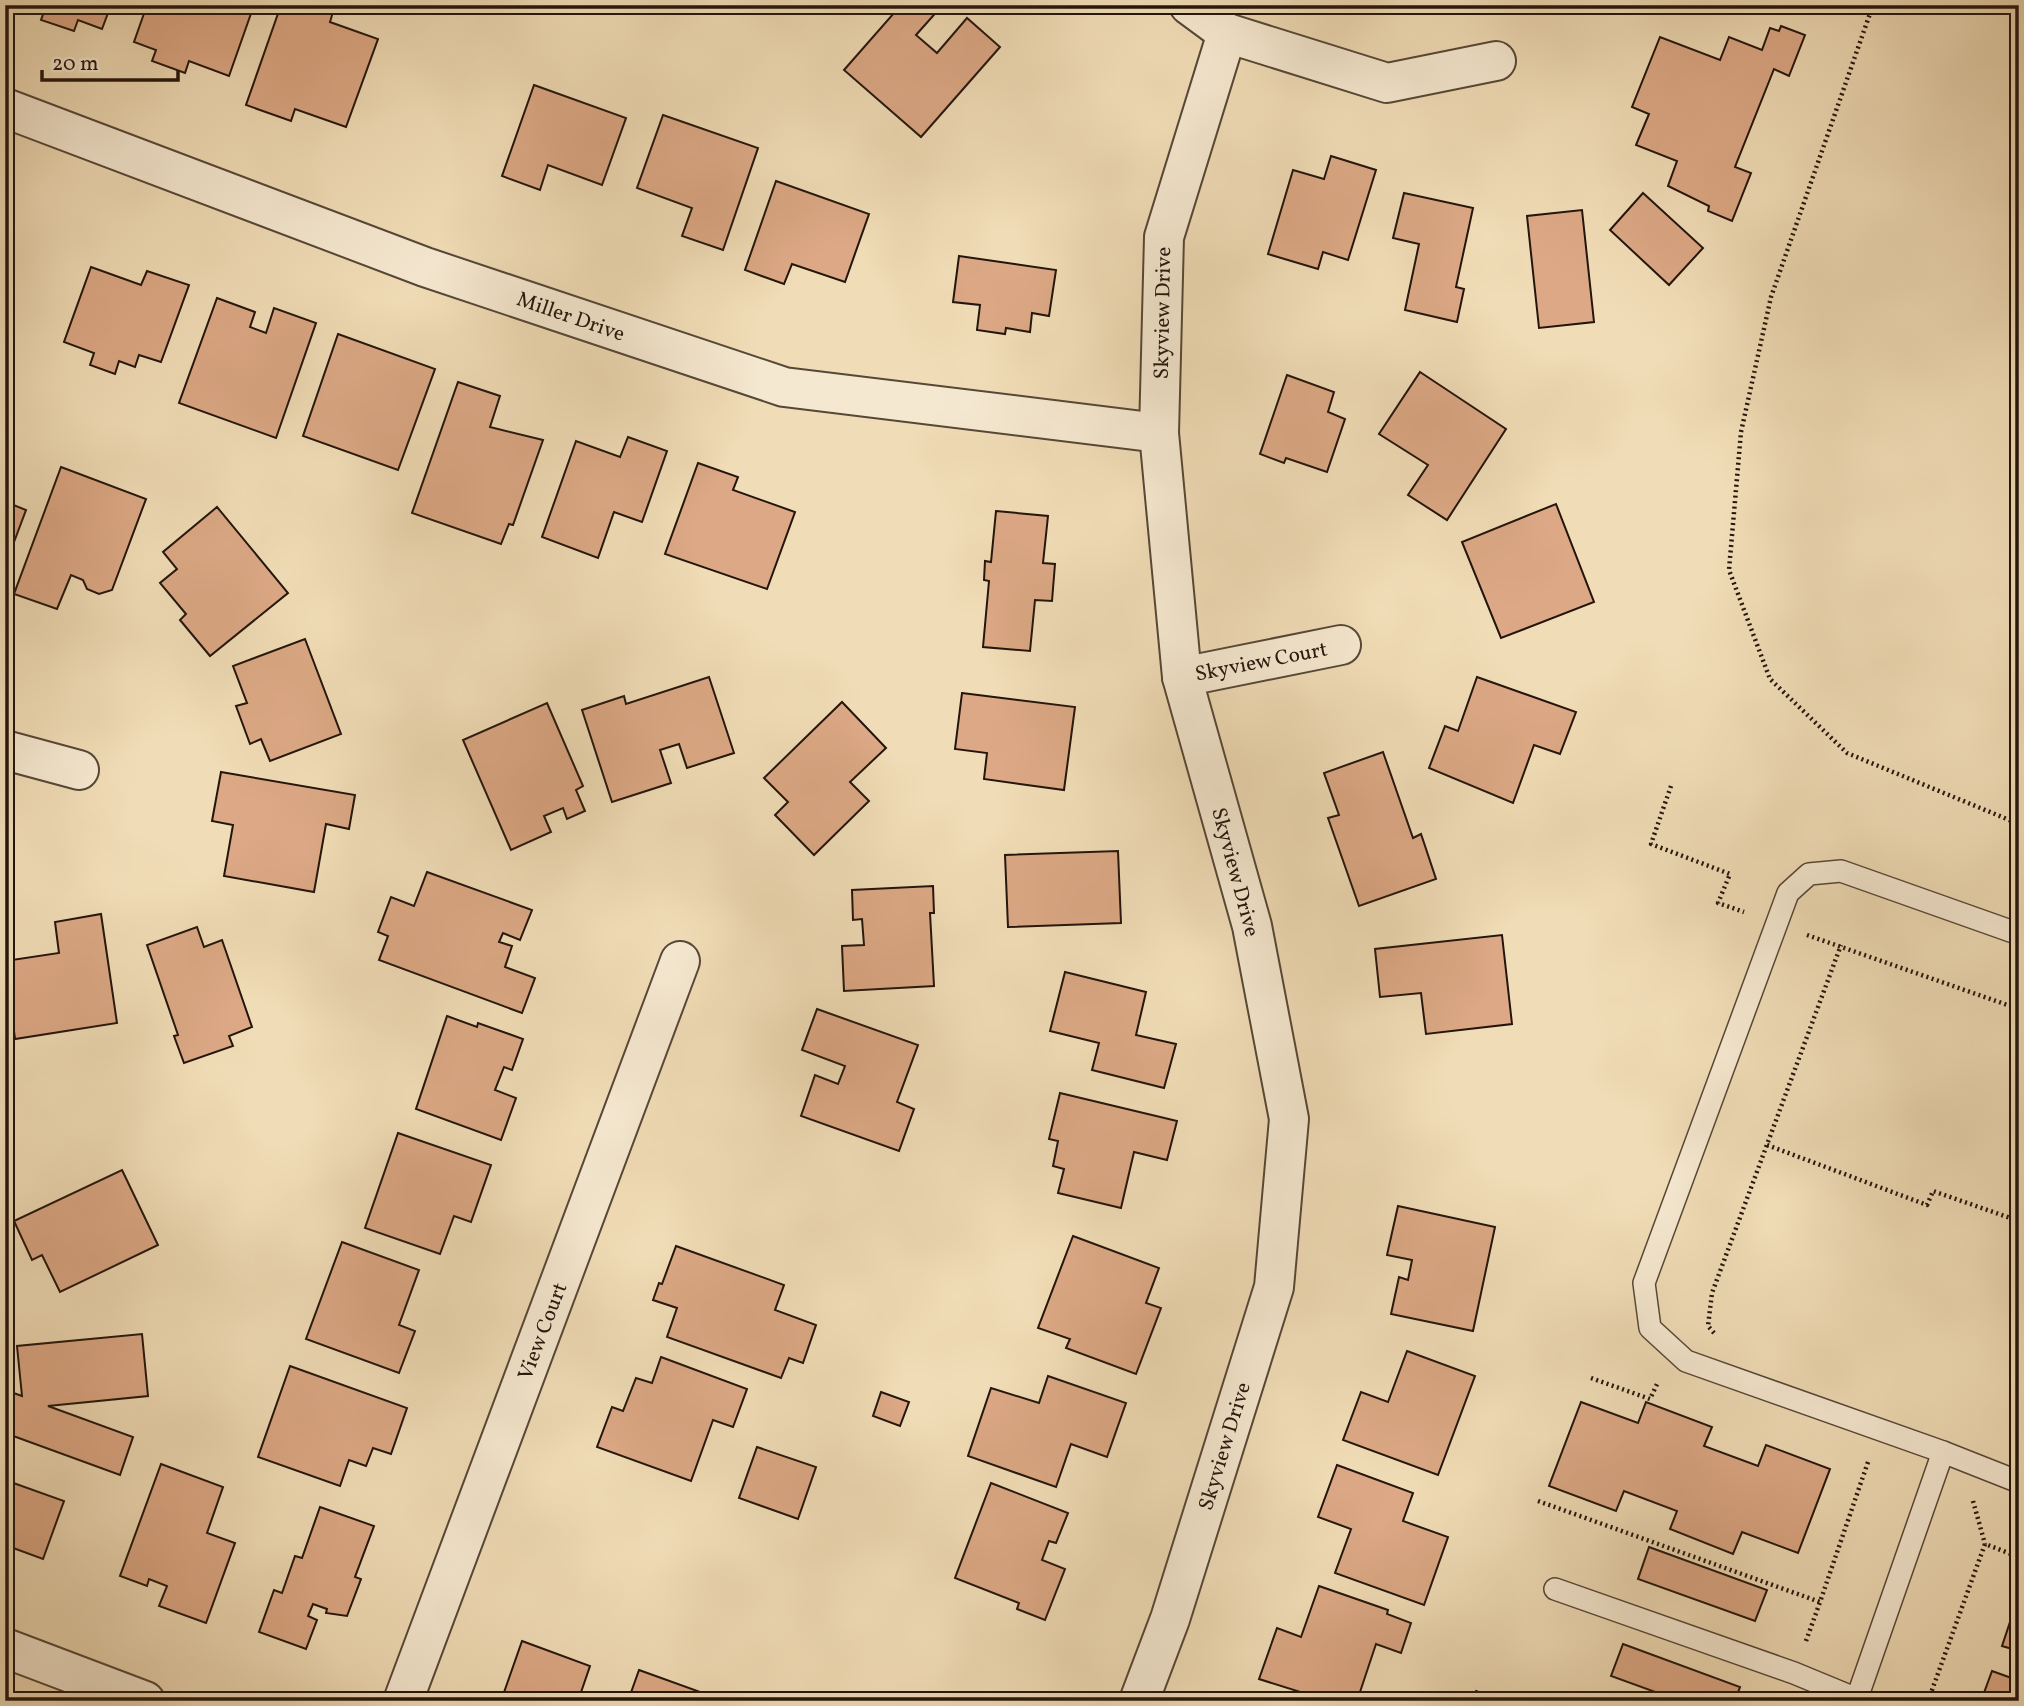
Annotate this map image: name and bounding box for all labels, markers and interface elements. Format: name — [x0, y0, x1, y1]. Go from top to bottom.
scale bar — [42, 38, 178, 82]
text: 20 m — [52, 50, 98, 79]
street label: Skyview Drive — [1148, 246, 1179, 380]
street label: Miller Drive — [513, 285, 629, 349]
street label: Skyview Court — [1193, 635, 1330, 690]
street label: Skyview Drive — [1203, 805, 1266, 940]
street label: View Court — [512, 1279, 575, 1384]
street label: Skyview Drive — [1192, 1379, 1259, 1514]

